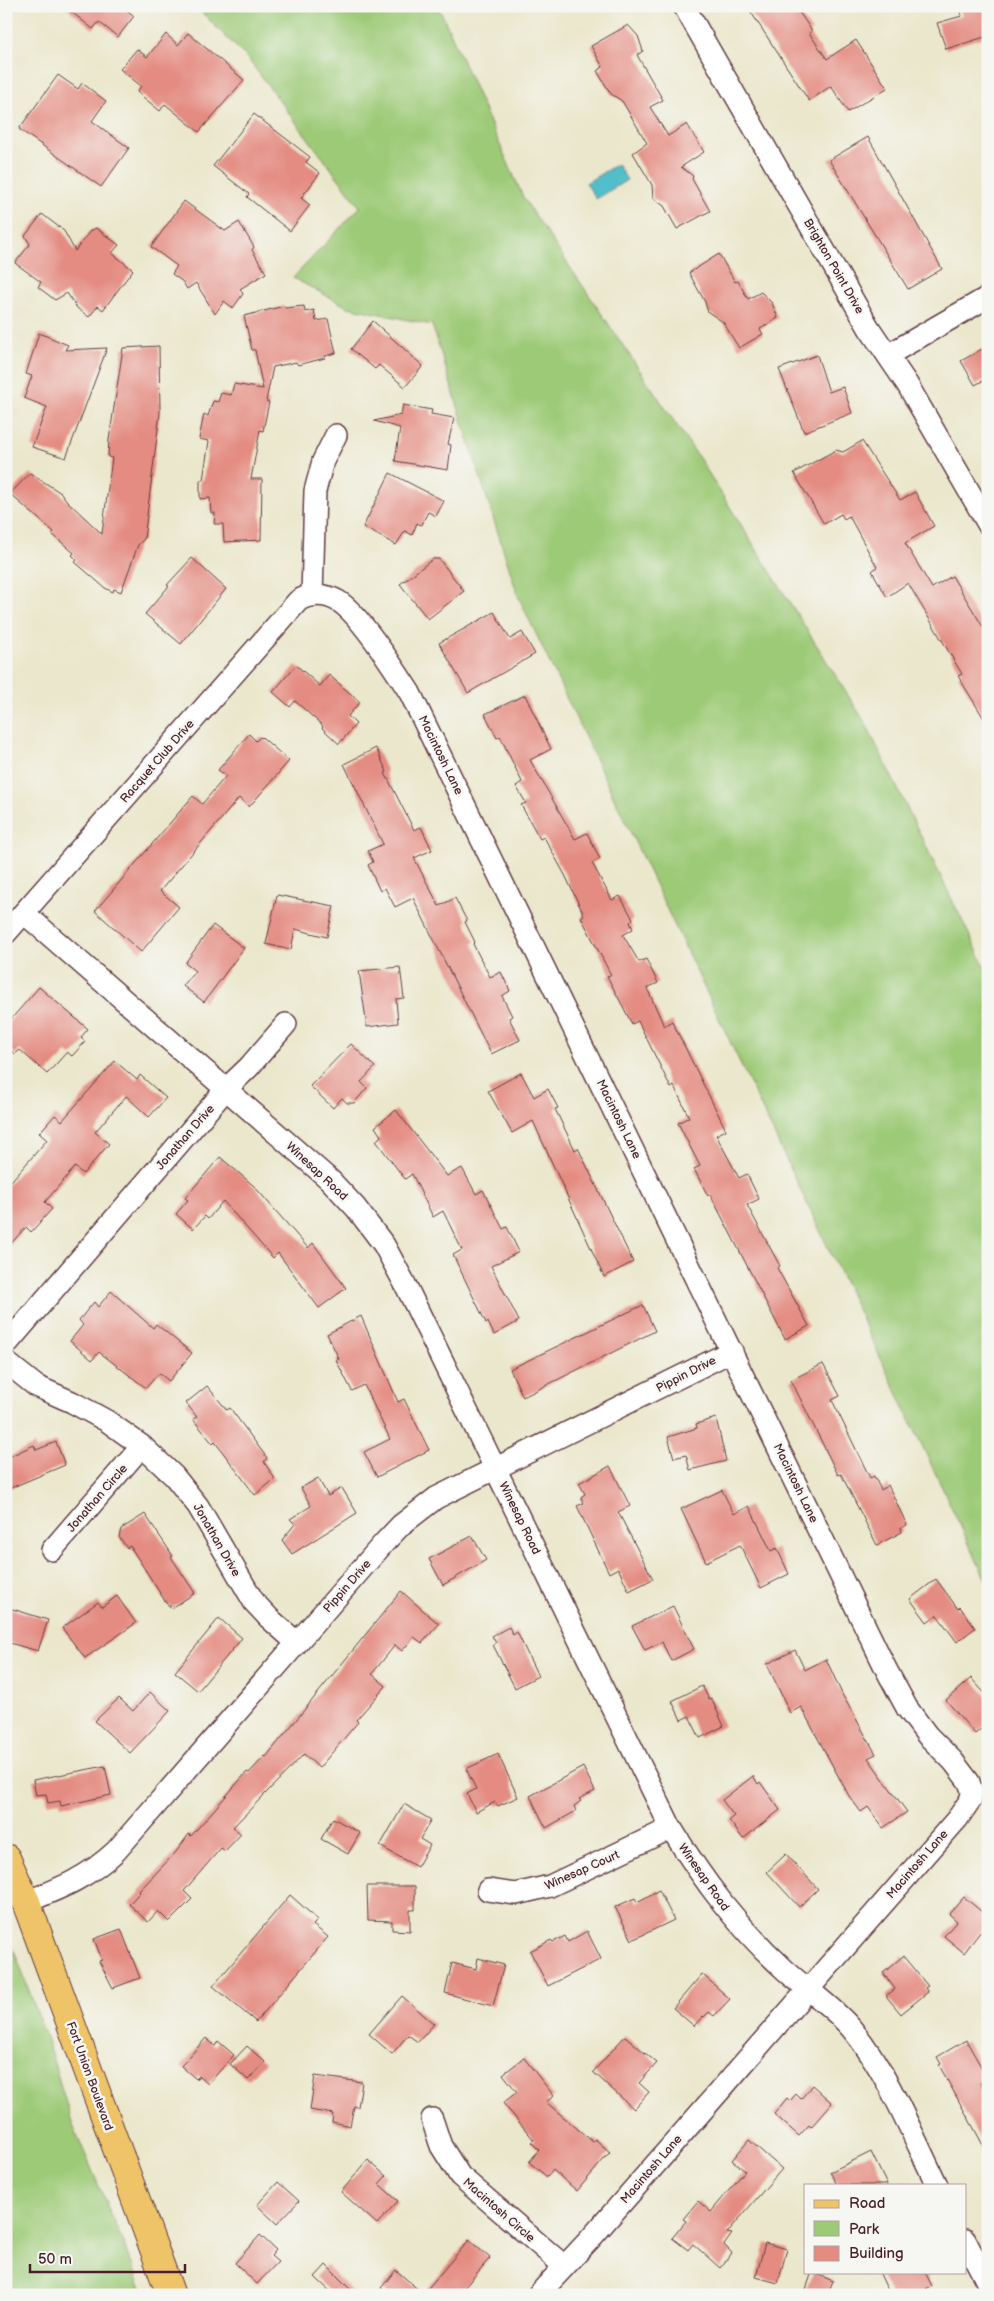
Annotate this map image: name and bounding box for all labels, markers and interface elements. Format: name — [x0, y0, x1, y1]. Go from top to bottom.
street label: Brighton Point Drive — [800, 216, 867, 317]
street label: Macintosh Lane — [415, 713, 466, 797]
street label: Racquet Club Drive — [117, 717, 198, 806]
street label: Macintosh Lane — [593, 1077, 644, 1161]
street label: Jonathan Drive — [153, 1102, 218, 1173]
street label: Winesap Road — [283, 1139, 351, 1204]
street label: Pippin Drive — [654, 1353, 719, 1396]
street label: Macintosh Lane — [770, 1441, 821, 1525]
street label: Jonathan Circle — [64, 1461, 131, 1535]
street label: Winesap Road — [495, 1479, 544, 1557]
street label: Jonathan Drive — [190, 1501, 243, 1579]
street label: Pippin Drive — [320, 1557, 374, 1616]
street label: Macintosh Lane — [883, 1827, 951, 1902]
street label: Winesap Road — [675, 1841, 732, 1914]
street label: Winesap Court — [543, 1847, 622, 1894]
street label: Fort Union Boulevard — [63, 2020, 116, 2133]
street label: Macintosh Lane — [617, 2132, 685, 2207]
street label: Macintosh Circle — [460, 2175, 538, 2246]
legend — [804, 2184, 966, 2274]
text: Road — [849, 2194, 885, 2213]
text: Park — [849, 2220, 880, 2239]
scale bar — [30, 2241, 185, 2273]
text: Building — [849, 2244, 904, 2263]
text: 50 m — [38, 2250, 72, 2269]

